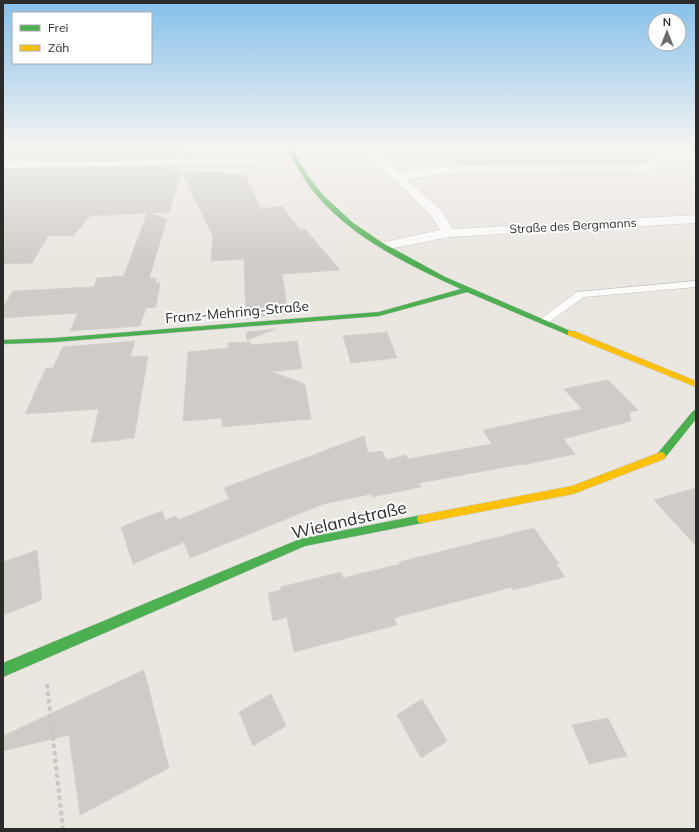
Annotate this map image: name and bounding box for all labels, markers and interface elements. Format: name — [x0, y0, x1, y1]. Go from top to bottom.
legend — [12, 12, 152, 64]
north arrow — [647, 12, 687, 52]
text: N — [663, 15, 671, 29]
text: Frei — [48, 20, 68, 35]
text: Zäh — [48, 40, 69, 55]
street label: Straße des Bergmanns — [509, 215, 637, 236]
street label: Franz-Mehring-Straße — [164, 297, 310, 327]
street label: Wielandstraße — [289, 496, 408, 543]

